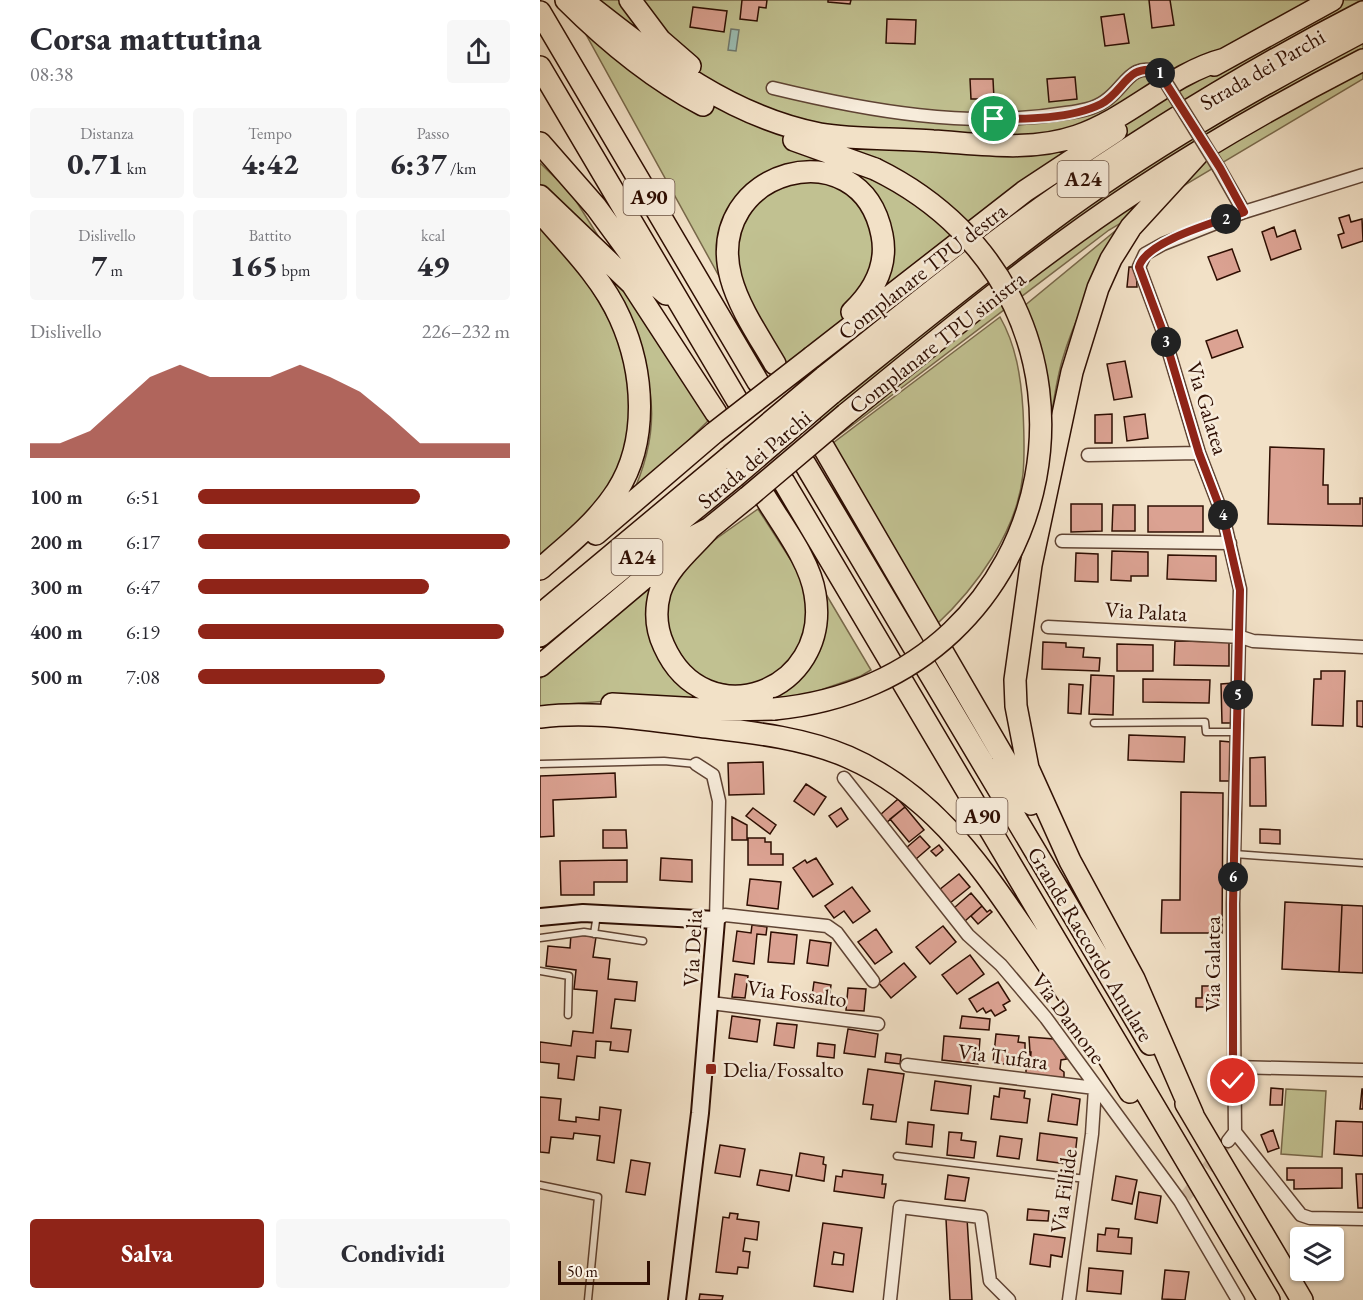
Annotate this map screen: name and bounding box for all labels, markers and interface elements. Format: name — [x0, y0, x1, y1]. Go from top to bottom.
text: Corsa mattutina — [30, 17, 261, 60]
button: share — [447, 20, 510, 83]
street label: Strada dei Parchi — [1194, 22, 1330, 117]
pin: 1 — [1145, 58, 1175, 88]
text: 08:38 — [30, 61, 73, 87]
text: 1 — [1156, 62, 1164, 83]
pin — [968, 93, 1019, 144]
icon: arrive — [977, 102, 1010, 135]
text: Distanza — [80, 123, 134, 144]
text: Tempo — [248, 123, 292, 144]
text: Passo — [417, 123, 449, 144]
text: 0.71 — [67, 144, 123, 183]
text: 4:42 — [241, 144, 299, 183]
text: 6:37 — [390, 144, 447, 183]
text: km — [123, 158, 147, 179]
text: /km — [447, 158, 476, 179]
road number: A24 — [1058, 161, 1108, 197]
road number: A90 — [624, 179, 674, 215]
street label: Complanare TPU destra — [832, 196, 1013, 347]
pin: 2 — [1211, 204, 1241, 234]
text: 2 — [1222, 208, 1230, 229]
text: Dislivello — [78, 225, 136, 246]
text: Battito — [249, 225, 291, 246]
text: kcal — [421, 225, 445, 246]
text: 7 — [91, 246, 107, 285]
text: 165 — [230, 246, 278, 285]
text: 49 — [417, 246, 449, 285]
text: m — [107, 260, 123, 281]
text: bpm — [278, 260, 310, 281]
street label: Complanare TPU sinistra — [843, 264, 1032, 421]
text: Dislivello — [30, 318, 102, 344]
text: 226–232 m — [422, 318, 510, 344]
pin: 3 — [1151, 327, 1181, 357]
text: 3 — [1162, 331, 1170, 352]
street label: Via Galatea — [1180, 358, 1235, 459]
street label: Strada dei Parchi — [691, 403, 817, 515]
text: 100 m — [30, 484, 83, 510]
text: 6:51 — [126, 484, 160, 510]
pin: 4 — [1208, 500, 1238, 530]
text: 4 — [1219, 504, 1227, 525]
text: 200 m — [30, 529, 83, 555]
text: 6:17 — [126, 529, 160, 555]
road number: A24 — [612, 539, 662, 575]
text: 300 m — [30, 574, 83, 600]
text: 6:47 — [126, 574, 160, 600]
street label: Via Palata — [1104, 595, 1188, 628]
text: 400 m — [30, 619, 83, 645]
text: 6:19 — [126, 619, 160, 645]
text: 500 m — [30, 664, 83, 690]
text: 7:08 — [126, 664, 160, 690]
pin: 5 — [1223, 680, 1253, 710]
text: 5 — [1234, 684, 1242, 705]
road number: A90 — [956, 798, 1008, 834]
street label: Grande Raccordo Anulare — [1021, 841, 1161, 1047]
pin: 6 — [1218, 862, 1248, 892]
text: 6 — [1229, 866, 1237, 887]
street label: Via Delia — [676, 908, 709, 987]
street label: Via Galatea — [1198, 916, 1227, 1012]
street label: Via Damone — [1025, 967, 1112, 1070]
street label: Via Fossalto — [745, 973, 849, 1014]
street label: Via Tufara — [956, 1037, 1050, 1076]
place label: Delia/Fossalto — [723, 1055, 844, 1084]
pin — [1207, 1055, 1258, 1106]
marker: Delia/Fossalto — [704, 1062, 718, 1076]
icon: check — [1216, 1064, 1249, 1097]
street label: Via Fillide — [1043, 1146, 1084, 1235]
button: Salva — [30, 1219, 264, 1288]
button: Condividi — [276, 1219, 510, 1288]
map controls — [1290, 1227, 1344, 1281]
button: layers — [1290, 1227, 1344, 1281]
scale bar — [558, 1258, 650, 1286]
text: 50 m — [567, 1261, 598, 1282]

